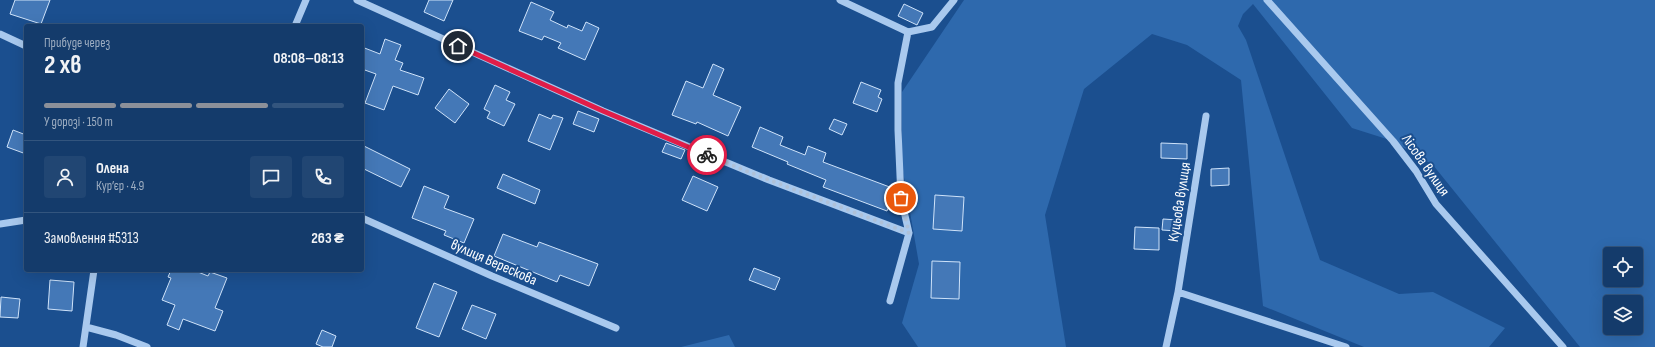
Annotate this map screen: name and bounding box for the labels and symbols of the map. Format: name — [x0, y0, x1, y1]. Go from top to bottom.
pin — [441, 29, 475, 63]
street label: Лісова вулиця — [1397, 130, 1454, 200]
courier — [687, 135, 727, 175]
street label: Куцьова вулиця — [1164, 161, 1195, 243]
pin — [884, 181, 918, 215]
street label: вулиця Верескова — [448, 235, 540, 290]

